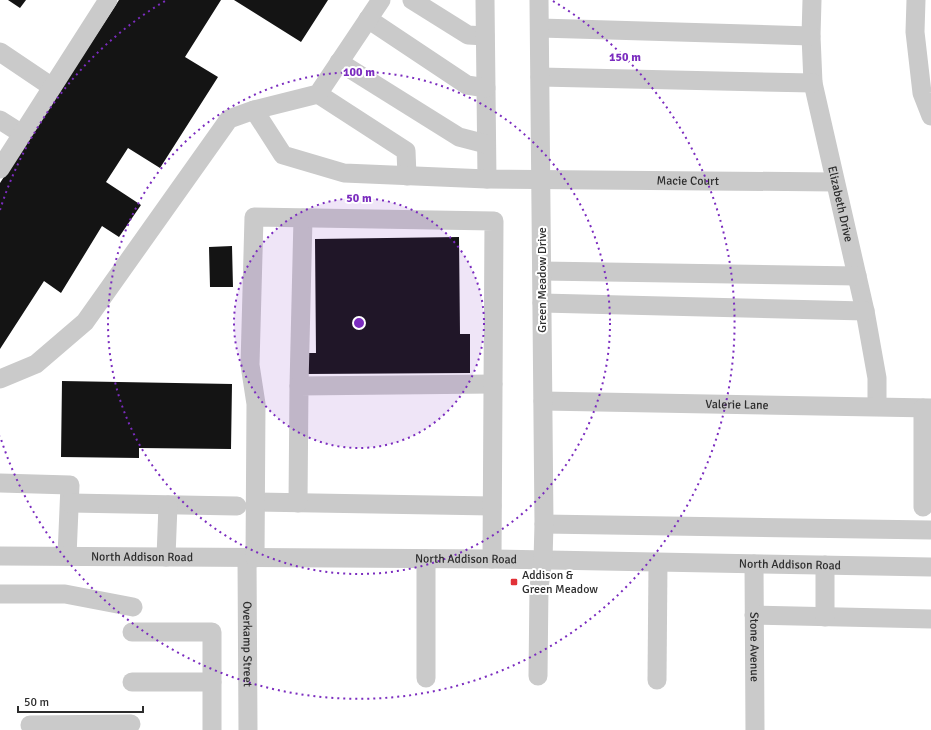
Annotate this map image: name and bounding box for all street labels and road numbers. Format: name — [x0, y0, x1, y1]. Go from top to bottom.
street label: Elizabeth Drive — [824, 164, 856, 243]
street label: Macie Court — [656, 173, 719, 189]
street label: Green Meadow Drive — [535, 227, 550, 333]
street label: Valerie Lane — [705, 397, 769, 413]
street label: North Addison Road — [91, 550, 193, 565]
street label: North Addison Road — [415, 552, 517, 567]
street label: North Addison Road — [739, 557, 841, 573]
street label: Overkamp Street — [239, 601, 255, 687]
street label: Stone Avenue — [746, 612, 762, 682]

